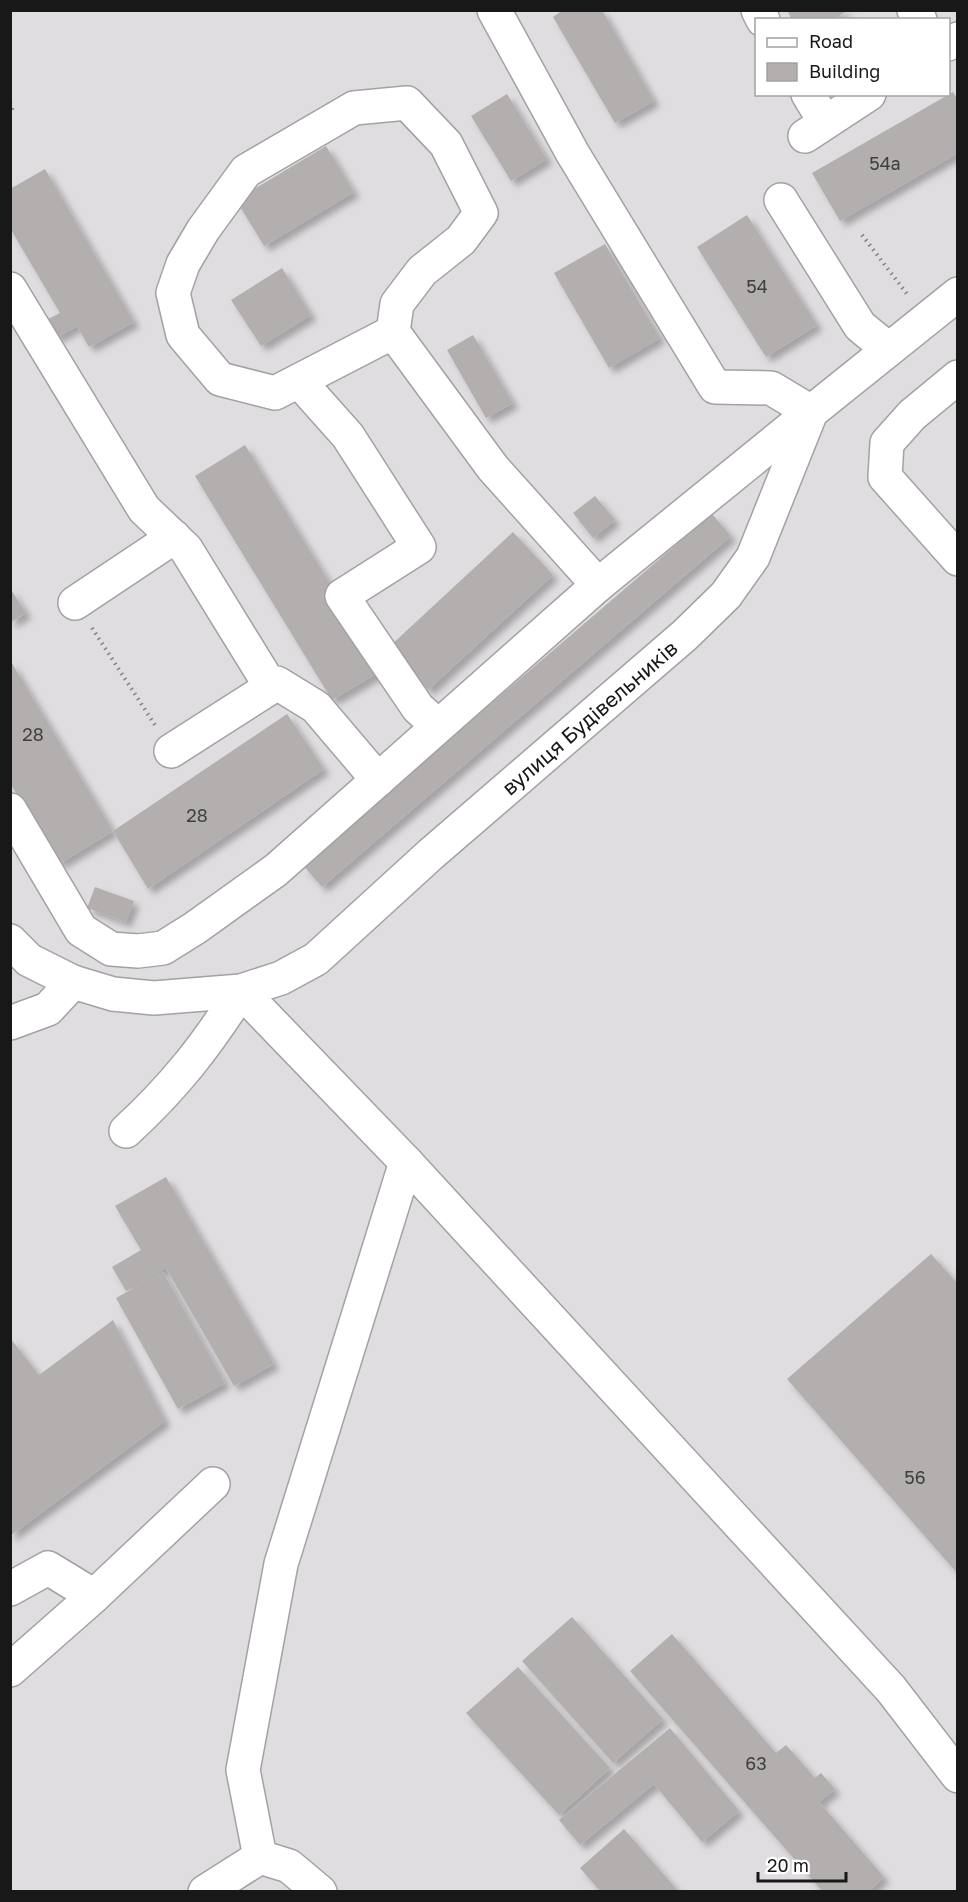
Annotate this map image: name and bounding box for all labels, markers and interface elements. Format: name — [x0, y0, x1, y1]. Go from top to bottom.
legend — [755, 18, 950, 96]
text: Road — [809, 30, 853, 52]
text: Building — [809, 60, 880, 82]
house number: 54а — [869, 152, 901, 174]
house number: 54 — [746, 275, 768, 297]
street label: вулиця Будівельників — [496, 635, 683, 800]
house number: 28 — [22, 723, 44, 745]
house number: 28 — [186, 804, 208, 826]
house number: 56 — [904, 1466, 926, 1488]
house number: 63 — [745, 1752, 767, 1774]
scale bar — [758, 1845, 846, 1883]
text: 20 m — [767, 1854, 809, 1876]

